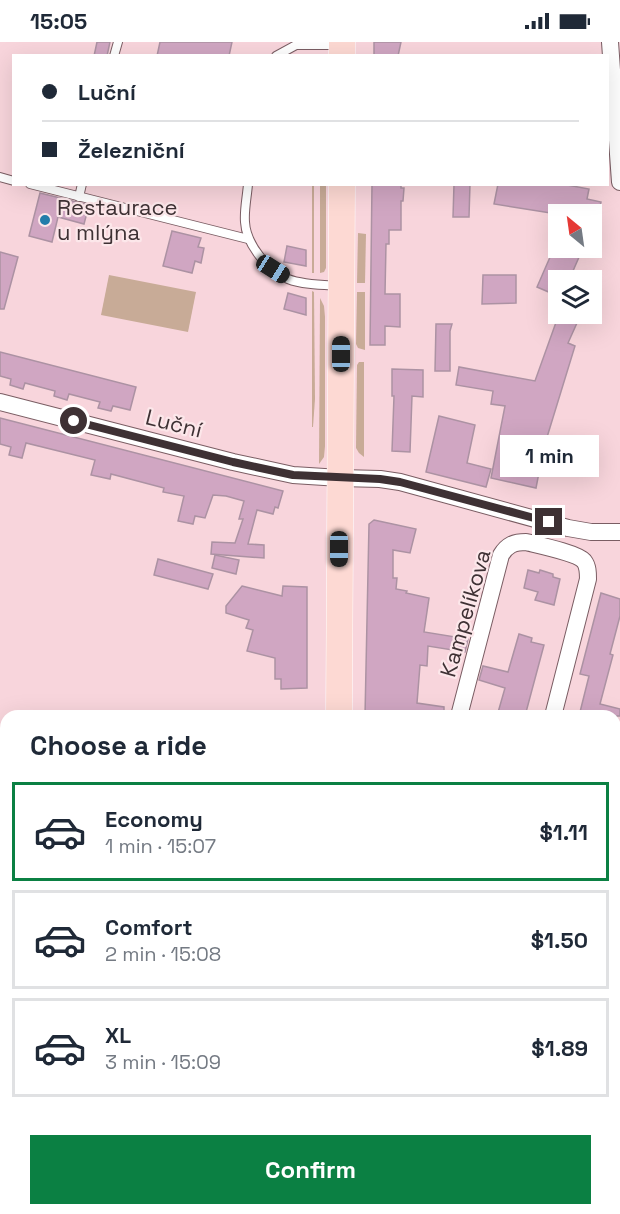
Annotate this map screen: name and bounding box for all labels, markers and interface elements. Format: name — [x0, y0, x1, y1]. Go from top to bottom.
text: 15:05 — [30, 7, 87, 35]
text: Luční — [78, 78, 136, 106]
text: Železniční — [78, 136, 185, 164]
place label: Restaurace u mlýna — [57, 193, 178, 246]
north arrow — [548, 204, 602, 258]
map controls — [548, 204, 602, 324]
marker: Restaurace u mlýna — [38, 213, 52, 227]
car — [253, 252, 293, 286]
button: layers — [548, 270, 602, 324]
car — [332, 336, 350, 372]
street label: Luční — [143, 402, 206, 444]
route start — [60, 407, 87, 434]
callout: 1 min — [500, 435, 598, 477]
text: 1 min — [525, 443, 574, 469]
route end — [535, 508, 562, 535]
car — [330, 531, 348, 567]
street label: Kampelíkova — [433, 546, 497, 680]
text: Choose a ride — [30, 728, 207, 763]
icon: car — [33, 805, 87, 859]
text: Economy — [105, 805, 203, 833]
text: $1.11 — [539, 818, 588, 846]
text: 1 min · 15:07 — [105, 833, 216, 859]
icon: car — [33, 913, 87, 967]
text: Comfort — [105, 913, 193, 941]
text: $1.50 — [531, 926, 588, 954]
text: 2 min · 15:08 — [105, 941, 221, 967]
icon: car — [33, 1021, 87, 1075]
text: XL — [105, 1021, 131, 1049]
text: $1.89 — [531, 1034, 588, 1062]
text: 3 min · 15:09 — [105, 1049, 221, 1075]
button: Confirm — [30, 1135, 591, 1204]

